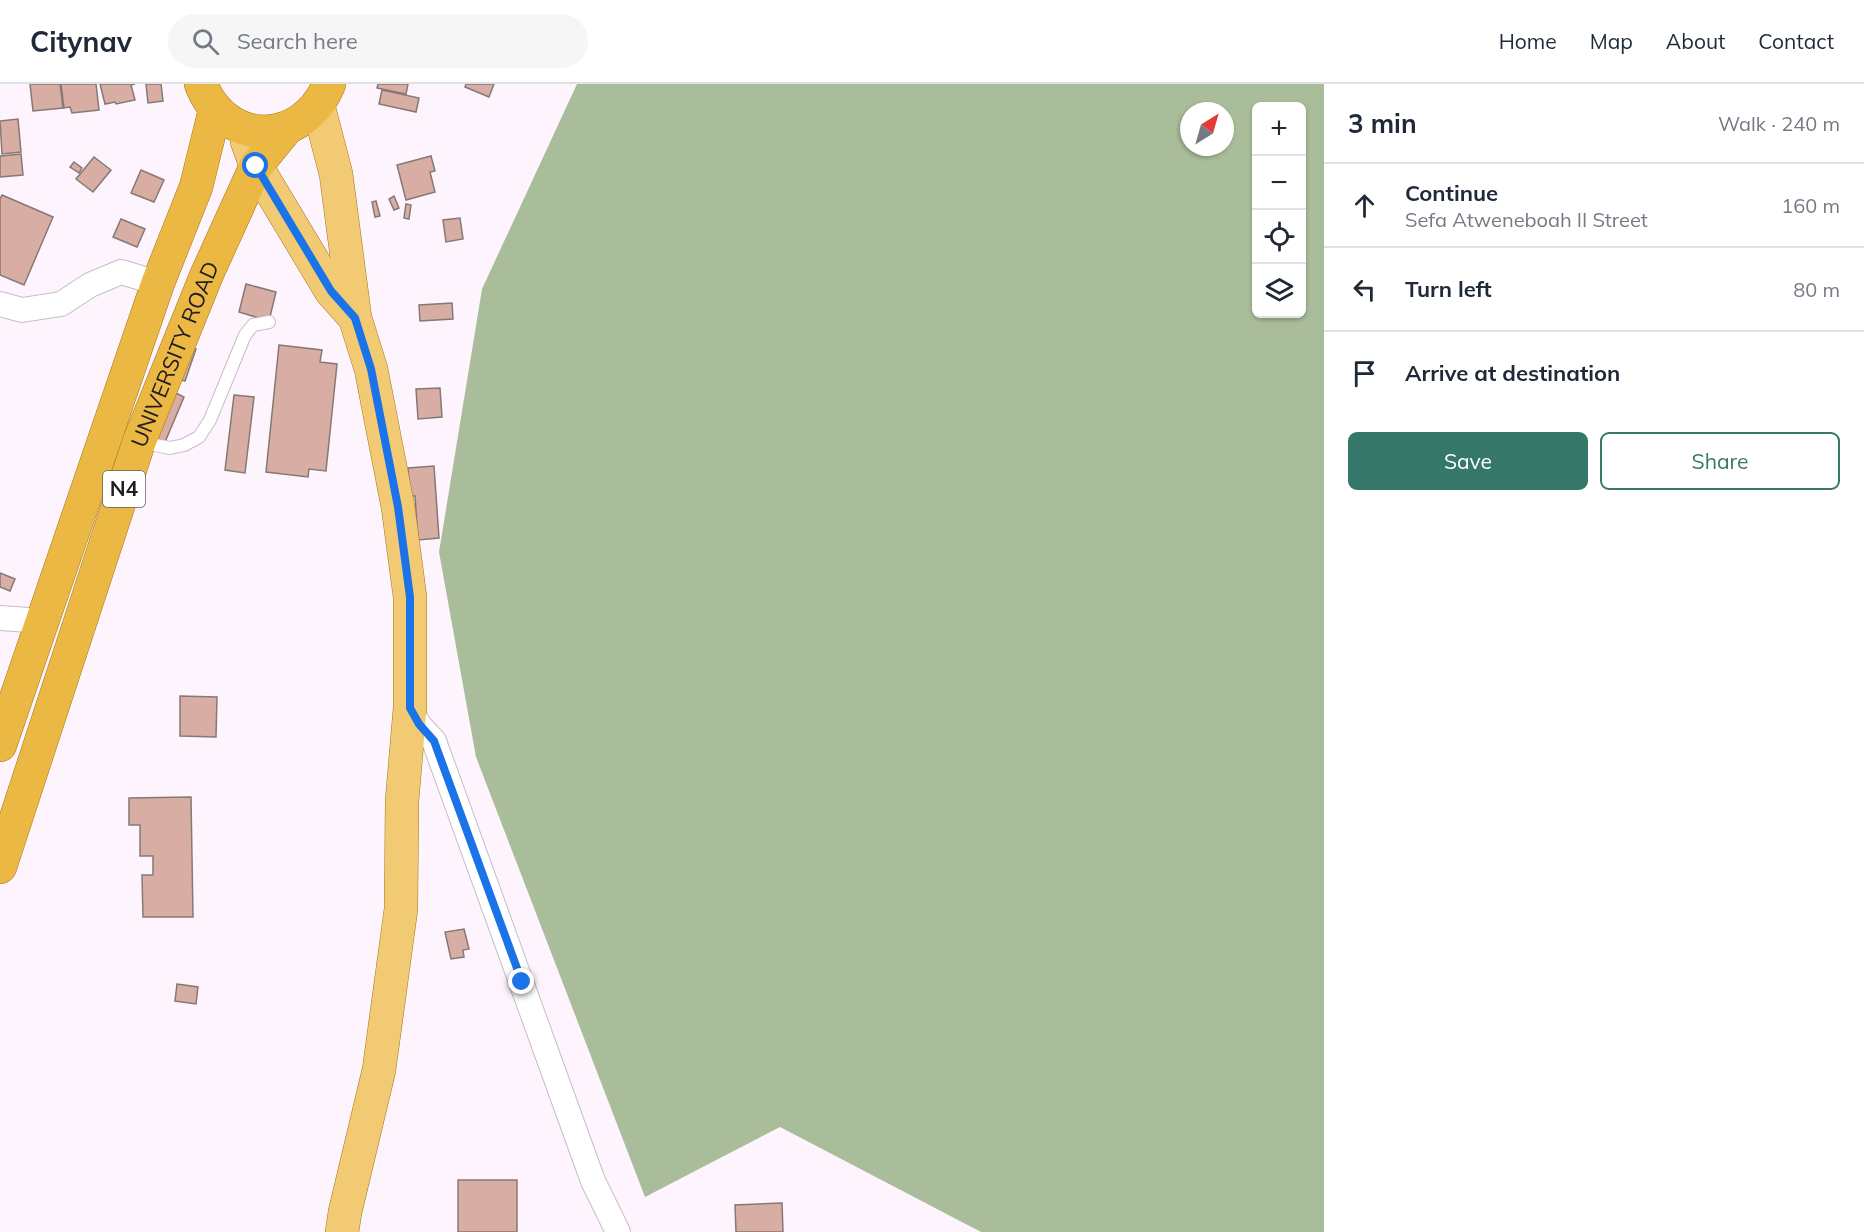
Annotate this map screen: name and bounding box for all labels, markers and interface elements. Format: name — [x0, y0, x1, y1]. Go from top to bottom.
search box — [168, 14, 588, 68]
text: Citynav — [30, 24, 132, 59]
icon: search — [189, 25, 222, 58]
text: Search here — [237, 27, 358, 55]
text: Home — [1499, 28, 1557, 54]
text: Map — [1590, 28, 1633, 54]
text: About — [1666, 28, 1725, 54]
text: Contact — [1758, 28, 1834, 54]
north arrow — [1180, 102, 1234, 156]
map controls — [1252, 102, 1306, 318]
button: + — [1252, 102, 1306, 156]
text: 3 min — [1348, 107, 1417, 140]
text: Walk · 240 m — [1718, 111, 1840, 136]
route start — [242, 152, 268, 178]
button: − — [1252, 156, 1306, 210]
text: Continue — [1405, 179, 1498, 207]
icon: ahead — [1348, 189, 1381, 222]
text: 160 m — [1781, 193, 1840, 218]
text: Sefa Atweneboah II Street — [1405, 207, 1648, 232]
button: locate — [1252, 210, 1306, 264]
street label: UNIVERSITY ROAD — [124, 257, 225, 451]
button: layers — [1252, 264, 1306, 318]
icon: left — [1348, 273, 1381, 306]
text: Turn left — [1405, 275, 1492, 303]
text: 80 m — [1793, 277, 1840, 302]
icon: arrive — [1348, 357, 1381, 390]
text: Arrive at destination — [1405, 359, 1620, 387]
button: Save — [1348, 432, 1588, 490]
button: Share — [1600, 432, 1840, 490]
road number: N4 — [103, 471, 145, 507]
route end — [508, 968, 534, 994]

